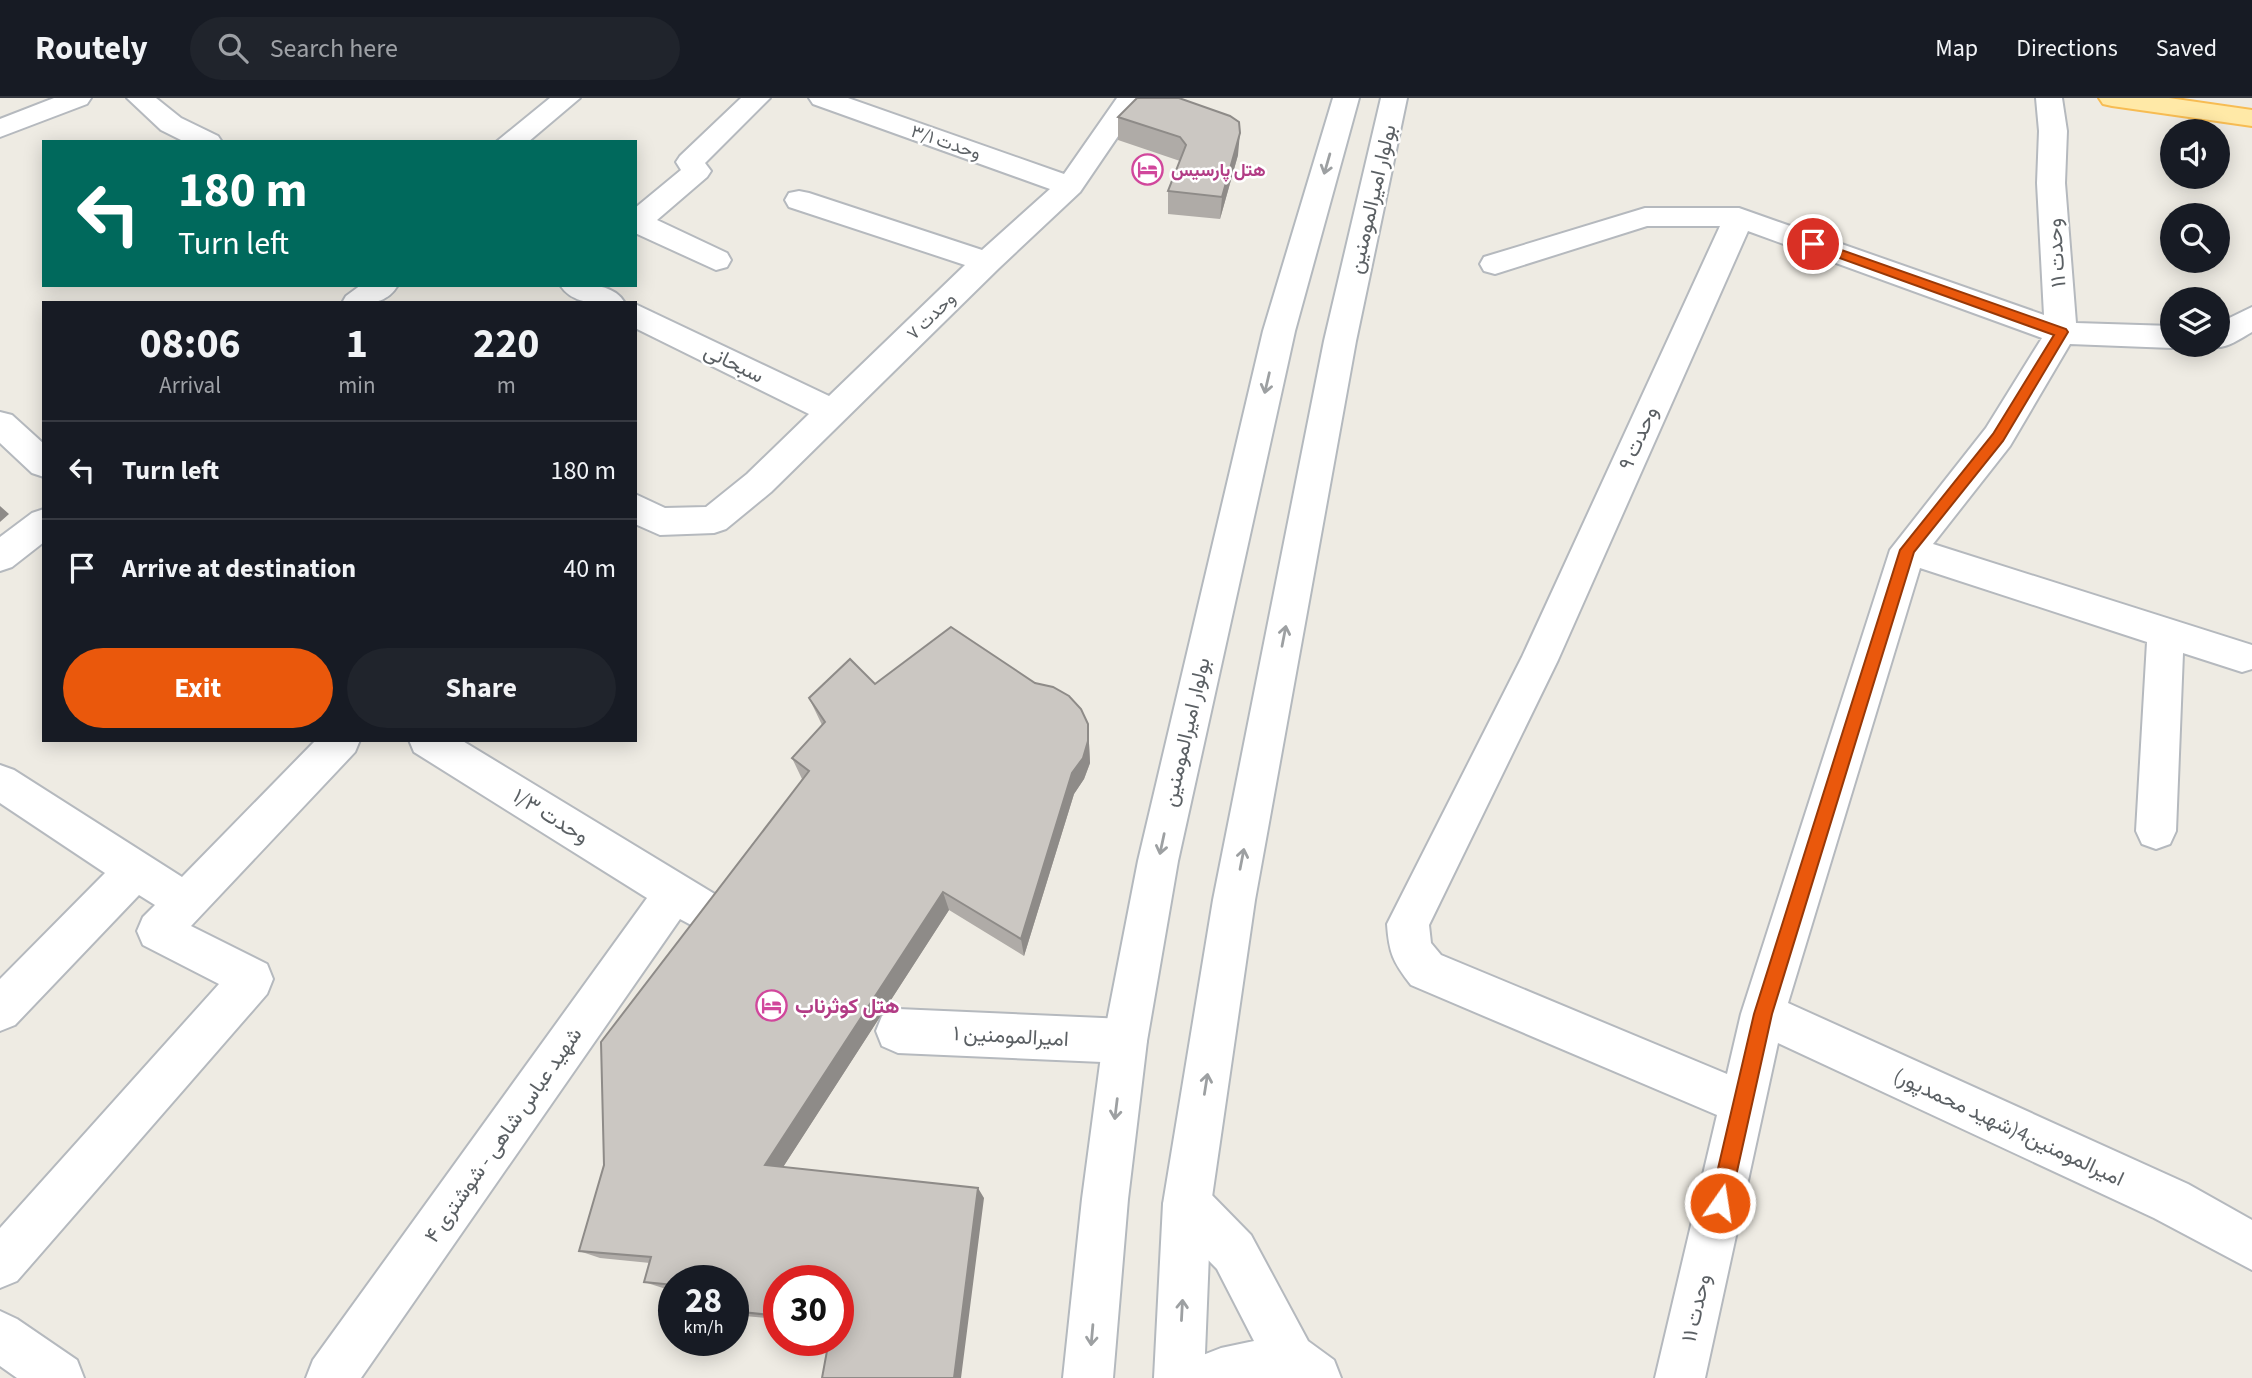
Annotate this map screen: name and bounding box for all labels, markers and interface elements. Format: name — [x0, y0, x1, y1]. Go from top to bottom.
search box — [190, 17, 680, 80]
text: Routely — [35, 25, 148, 72]
icon: search — [214, 29, 252, 67]
text: Search here — [270, 30, 398, 67]
text: Map — [1935, 31, 1978, 66]
text: Directions — [2016, 31, 2118, 66]
text: Saved — [2156, 31, 2217, 66]
street label: وحدت ۳/۱ — [908, 119, 984, 166]
map controls — [2160, 119, 2230, 357]
button: sound — [2160, 119, 2230, 189]
street label: بولوار امیرالمومنین — [1340, 121, 1404, 277]
one-way arrow — [1320, 152, 1333, 174]
hotel icon: هتل پارسیس — [1131, 153, 1165, 187]
text: 180 m — [178, 156, 307, 226]
place label: هتل پارسیس — [1171, 158, 1266, 183]
icon: left — [63, 168, 154, 259]
button: search — [2160, 203, 2230, 273]
pin — [1783, 214, 1843, 274]
street label: وحدت ۱۱ — [2039, 217, 2073, 289]
text: Turn left — [178, 221, 289, 267]
icon: arrive — [1794, 225, 1832, 263]
street label: وحدت ۷ — [901, 287, 961, 346]
button: layers — [2160, 287, 2230, 357]
text: 08:06 — [139, 314, 241, 374]
text: 1 — [346, 314, 368, 374]
text: 220 — [473, 314, 540, 374]
street label: سبحانی — [699, 336, 769, 390]
text: Arrival — [159, 369, 221, 402]
text: min — [338, 369, 376, 402]
text: m — [497, 369, 516, 402]
one-way arrow — [1260, 371, 1273, 394]
street label: وحدت ۹ — [1611, 401, 1665, 475]
icon: left — [63, 451, 101, 489]
text: Turn left — [122, 452, 219, 489]
text: 180 m — [550, 452, 616, 489]
icon: arrive — [63, 549, 101, 587]
text: Arrive at destination — [122, 550, 356, 587]
text: 40 m — [563, 550, 616, 587]
one-way arrow — [1278, 625, 1291, 648]
button: Exit — [63, 648, 333, 728]
button: Share — [347, 648, 616, 728]
street label: بولوار امیرالمومنین — [1154, 654, 1218, 810]
street label: وحدت ۱/۳ — [507, 781, 595, 851]
one-way arrow — [1154, 832, 1168, 855]
one-way arrow — [1235, 848, 1249, 871]
hotel icon: هتل کوثرناب — [755, 989, 789, 1023]
place label: هتل کوثرناب — [795, 991, 900, 1021]
street label: امیرالمومنین ۱ — [953, 1018, 1069, 1054]
street label: شهید عباس شاهی - شوشتری ۴ — [417, 1021, 589, 1249]
street label: امیرالمومنین4(شهید محمدپور) — [1889, 1060, 2129, 1194]
one-way arrow — [1199, 1073, 1212, 1096]
one-way arrow — [1110, 1097, 1123, 1120]
position arrow — [1683, 1166, 1757, 1240]
speed limit sign: 30 — [763, 1265, 854, 1356]
street label: وحدت ۱۱ — [1674, 1271, 1718, 1345]
text: 28 — [685, 1276, 722, 1326]
one-way arrow — [1176, 1299, 1189, 1322]
text: km/h — [684, 1315, 723, 1340]
one-way arrow — [1085, 1323, 1098, 1346]

